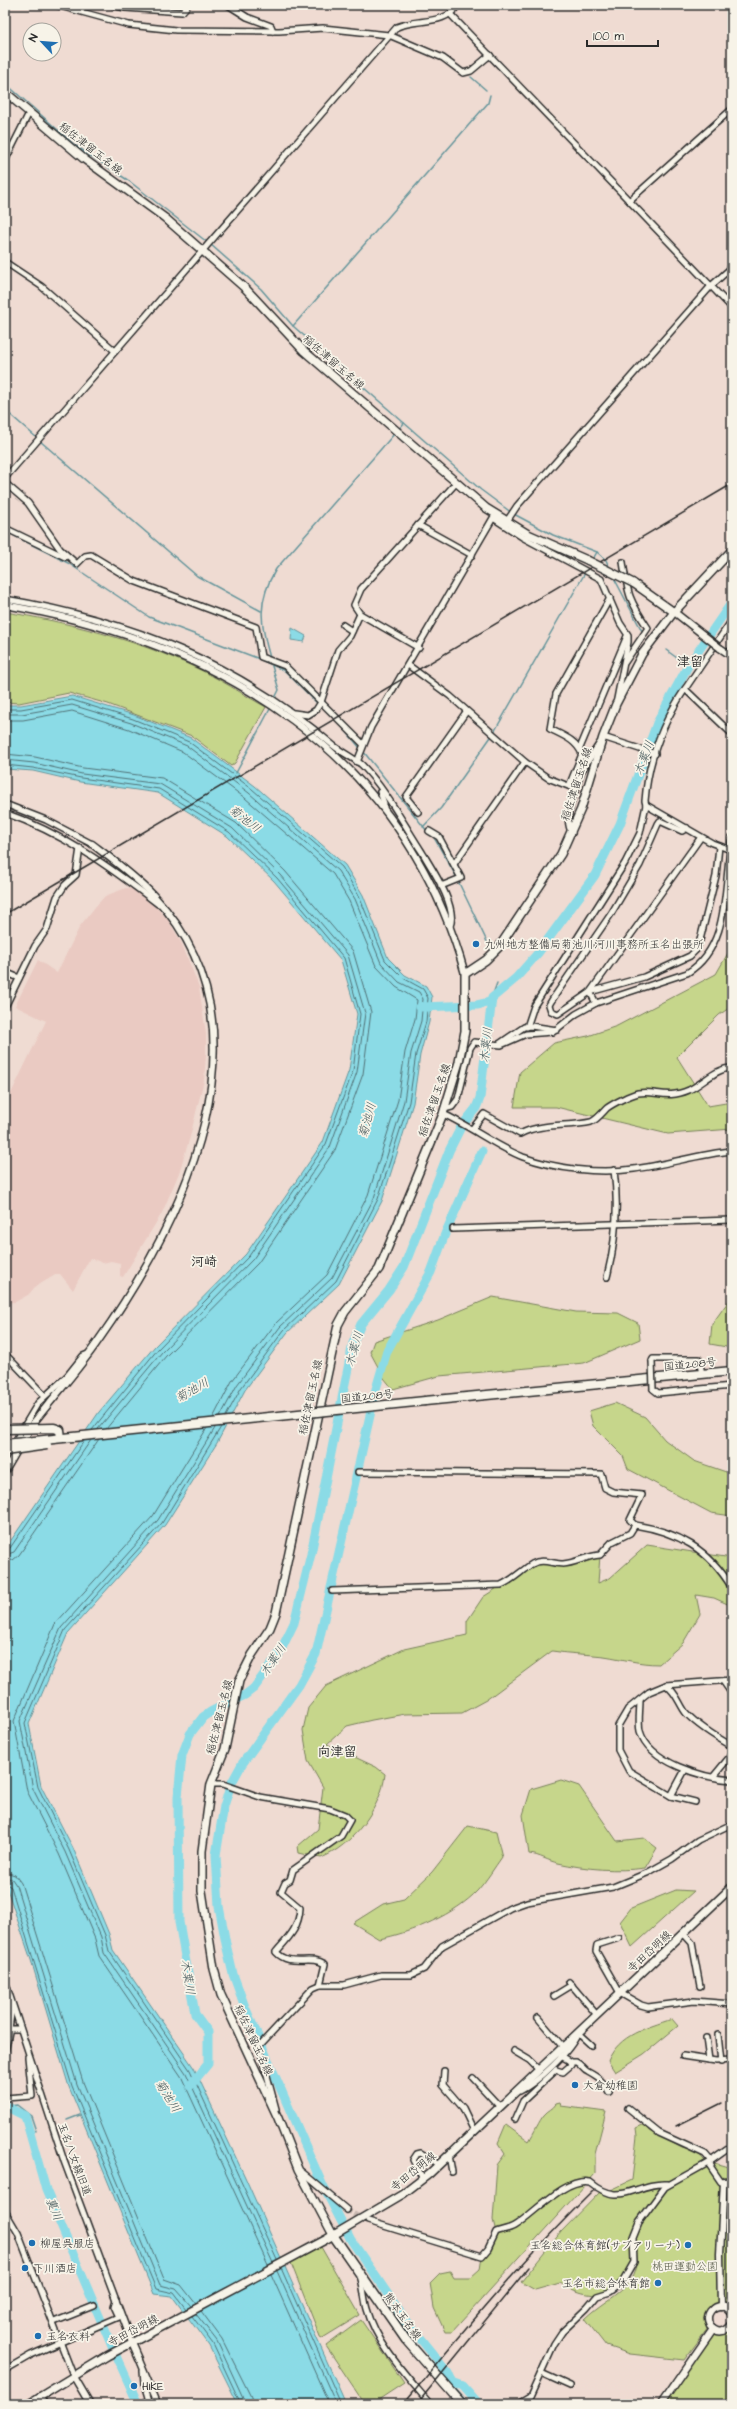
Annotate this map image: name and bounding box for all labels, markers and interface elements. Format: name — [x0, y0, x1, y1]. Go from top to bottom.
north arrow — [22, 22, 62, 62]
scale bar — [587, 22, 658, 48]
text: 100 m — [593, 28, 624, 45]
text: N — [25, 31, 42, 44]
street label: 稲佐津留玉名線 — [56, 119, 126, 178]
street label: 稲佐津留玉名線 — [300, 331, 368, 393]
district label: 津留 — [677, 653, 703, 671]
water label: 木葉川 — [630, 738, 659, 778]
street label: 稲佐津留玉名線 — [557, 745, 596, 823]
water label: 菊池川 — [225, 802, 264, 837]
place label: 九州地方整備局菊池川河川事務所玉名出張所 — [484, 937, 704, 952]
marker: 九州地方整備局菊池川河川事務所玉名出張所 — [471, 939, 481, 949]
water label: 木葉川 — [476, 1026, 497, 1064]
street label: 稲佐津留玉名線 — [415, 1061, 454, 1139]
water label: 菊池川 — [355, 1101, 380, 1140]
district label: 河崎 — [191, 1253, 217, 1271]
water label: 木葉川 — [341, 1329, 368, 1369]
street label: 国道208号 — [663, 1354, 717, 1375]
street label: 稲佐津留玉名線 — [295, 1358, 326, 1436]
water label: 菊池川 — [172, 1374, 212, 1407]
street label: 国道208号 — [340, 1386, 394, 1407]
water label: 木葉川 — [256, 1641, 291, 1680]
street label: 稲佐津留玉名線 — [203, 1678, 236, 1756]
district label: 向津留 — [317, 1743, 357, 1761]
street label: 寺田岱明線 — [624, 1927, 675, 1976]
water label: 木葉川 — [176, 1958, 199, 1996]
street label: 稲佐津留玉名線 — [230, 2002, 277, 2078]
water label: 菊池川 — [151, 2076, 184, 2116]
place label: 大倉幼稚園 — [583, 2078, 638, 2093]
marker: 大倉幼稚園 — [570, 2080, 580, 2090]
street label: 玉名八女線旧道 — [54, 2120, 95, 2198]
street label: 寺田岱明線 — [387, 2148, 439, 2195]
water label: 裏川 — [41, 2195, 66, 2224]
place label: 柳屋呉服店 — [40, 2236, 95, 2251]
marker: 柳屋呉服店 — [27, 2238, 37, 2248]
place label: 玉名総合体育館(サブアリーナ) — [530, 2238, 680, 2253]
marker: 玉名総合体育館(サブアリーナ) — [683, 2240, 693, 2250]
park label: 桃田運動公園 — [652, 2259, 718, 2274]
place label: 下川酒店 — [33, 2261, 77, 2276]
marker: 下川酒店 — [20, 2263, 30, 2273]
place label: 玉名市総合体育館 — [562, 2276, 650, 2291]
marker: 玉名市総合体育館 — [653, 2278, 663, 2288]
street label: 熊本玉名線 — [380, 2290, 425, 2343]
street label: 寺田岱明線 — [105, 2311, 161, 2350]
place label: 玉名衣料 — [46, 2329, 90, 2344]
marker: 玉名衣料 — [33, 2331, 43, 2341]
place label: HIKE — [142, 2379, 164, 2394]
marker: HIKE — [129, 2381, 139, 2391]

